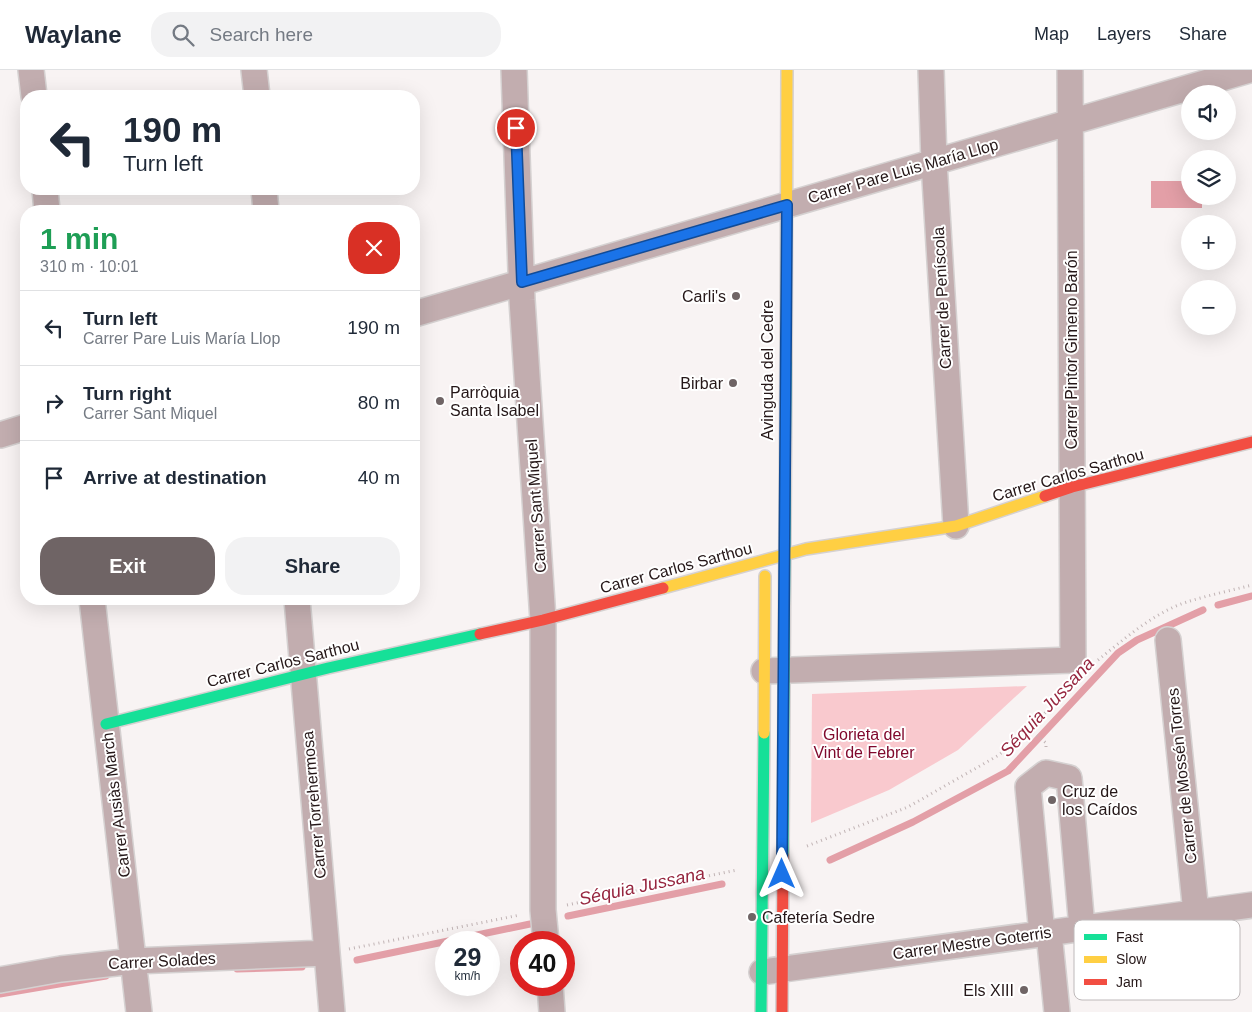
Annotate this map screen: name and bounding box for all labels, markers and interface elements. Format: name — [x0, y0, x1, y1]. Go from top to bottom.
search box — [151, 12, 501, 57]
text: Waylane — [25, 21, 121, 48]
icon: search — [169, 21, 197, 49]
text: Search here — [209, 24, 313, 45]
text: Map — [1034, 24, 1069, 44]
text: Layers — [1097, 24, 1151, 44]
text: Share — [1179, 24, 1227, 44]
map controls — [1181, 85, 1236, 335]
button: sound — [1181, 85, 1236, 140]
pin — [495, 107, 537, 149]
icon: left — [40, 110, 105, 175]
text: 190 m — [123, 110, 222, 149]
icon: arrive — [502, 114, 530, 142]
street label: Carrer Pare Luis María Llop — [806, 136, 1000, 206]
button: layers — [1181, 150, 1236, 205]
text: Turn left — [123, 151, 203, 176]
button: + — [1181, 215, 1236, 270]
text: 1 min — [40, 222, 118, 255]
button: close — [348, 222, 400, 274]
street label: Carrer de Peníscola — [930, 226, 954, 369]
street label: Carrer Pintor Gimeno Barón — [1063, 250, 1080, 450]
text: 310 m · 10:01 — [40, 258, 139, 275]
button: − — [1181, 280, 1236, 335]
place label: Carli's — [682, 288, 726, 305]
marker: Carli's — [730, 290, 742, 302]
street label: Avinguda del Cedre — [759, 300, 776, 440]
text: Turn left — [83, 308, 158, 329]
icon: left — [40, 314, 68, 342]
text: 190 m — [347, 317, 400, 338]
text: Carrer Pare Luis María Llop — [83, 330, 280, 347]
place label: Birbar — [680, 375, 724, 392]
marker: Birbar — [727, 377, 739, 389]
text: Turn right — [83, 383, 171, 404]
place label: Parròquia Santa Isabel — [450, 384, 539, 419]
icon: right — [40, 389, 68, 417]
text: 80 m — [358, 392, 400, 413]
marker: Parròquia Santa Isabel — [434, 395, 446, 407]
text: Carrer Sant Miquel — [83, 405, 217, 422]
street label: Carrer Sant Miquel — [523, 438, 549, 574]
street label: Carrer Carlos Sarthou — [990, 445, 1146, 505]
icon: arrive — [40, 464, 68, 492]
text: Arrive at destination — [83, 467, 267, 488]
text: 40 m — [358, 467, 400, 488]
button: Exit — [40, 537, 215, 595]
button: Share — [225, 537, 400, 595]
street label: Carrer Carlos Sarthou — [598, 540, 754, 596]
street label: Carrer Carlos Sarthou — [205, 636, 361, 690]
water label: Séquia Jussana — [996, 653, 1098, 761]
street label: Carrer de Mossén Torres — [1164, 687, 1200, 865]
park label: Glorieta del Vint de Febrer — [813, 726, 915, 761]
street label: Carrer Torrehermosa — [299, 730, 329, 880]
street label: Carrer Ausiàs March — [99, 732, 133, 878]
place label: Cruz de los Caídos — [1062, 783, 1138, 818]
marker: Cruz de los Caídos — [1046, 794, 1058, 806]
position arrow — [755, 847, 807, 899]
water label: Séquia Jussana — [577, 863, 707, 909]
place label: Cafetería Sedre — [762, 909, 875, 926]
marker: Cafetería Sedre — [746, 911, 758, 923]
legend — [1074, 920, 1240, 1000]
street label: Carrer Mestre Goterris — [892, 923, 1052, 963]
text: Fast — [1116, 929, 1143, 945]
speed limit sign: 40 — [510, 931, 575, 996]
text: 29 — [454, 943, 481, 971]
street label: Carrer Solades — [108, 950, 216, 972]
text: Slow — [1116, 951, 1147, 967]
text: km/h — [454, 969, 481, 983]
text: Jam — [1116, 974, 1142, 990]
place label: Els XIII — [963, 982, 1014, 999]
marker: Els XIII — [1018, 984, 1030, 996]

